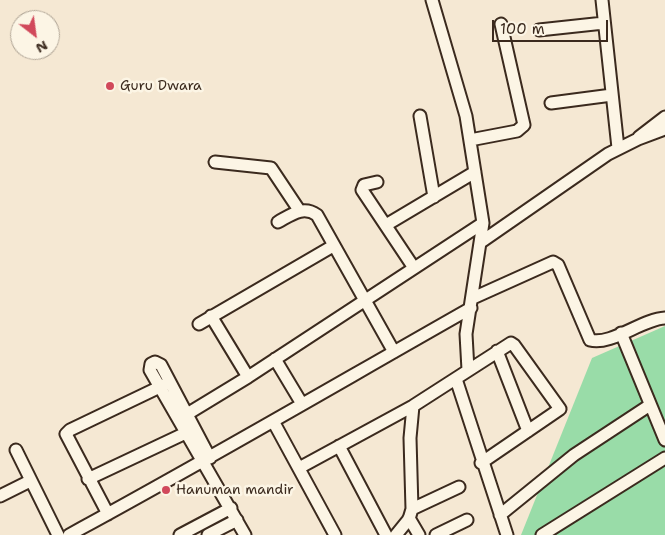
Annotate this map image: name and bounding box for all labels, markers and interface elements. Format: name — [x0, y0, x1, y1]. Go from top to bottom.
north arrow — [10, 10, 60, 60]
scale bar — [495, 10, 611, 42]
text: 100 m — [500, 19, 545, 39]
text: N — [33, 37, 51, 58]
place label: Guru Dwara — [120, 78, 202, 94]
marker: Guru Dwara — [104, 80, 116, 92]
place label: Hanuman mandir — [176, 482, 294, 498]
marker: Hanuman mandir — [160, 484, 172, 496]

